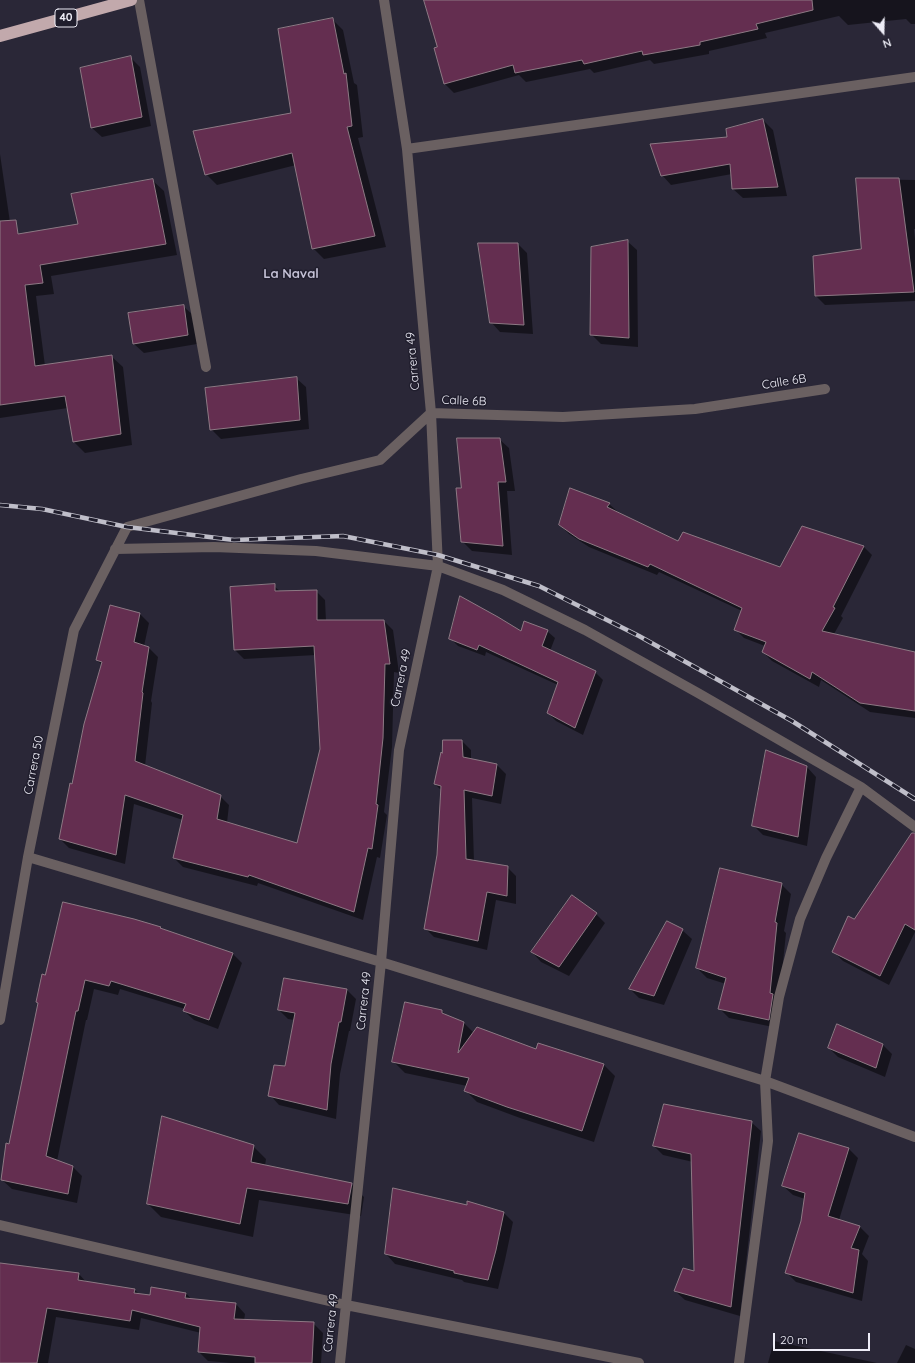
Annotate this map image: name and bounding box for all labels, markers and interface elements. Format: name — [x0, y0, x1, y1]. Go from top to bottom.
road number: 40 — [55, 9, 77, 27]
north arrow — [863, 12, 903, 52]
text: N — [881, 35, 893, 51]
district label: La Naval — [263, 266, 319, 282]
street label: Carrera 49 — [403, 331, 423, 391]
street label: Calle 6B — [761, 371, 807, 393]
street label: Calle 6B — [441, 393, 487, 409]
street label: Carrera 49 — [388, 648, 414, 708]
street label: Carrera 50 — [21, 734, 47, 796]
street label: Carrera 49 — [354, 971, 374, 1031]
street label: Carrera 49 — [321, 1293, 341, 1353]
scale bar — [775, 1325, 872, 1351]
text: 20 m — [780, 1332, 808, 1347]

